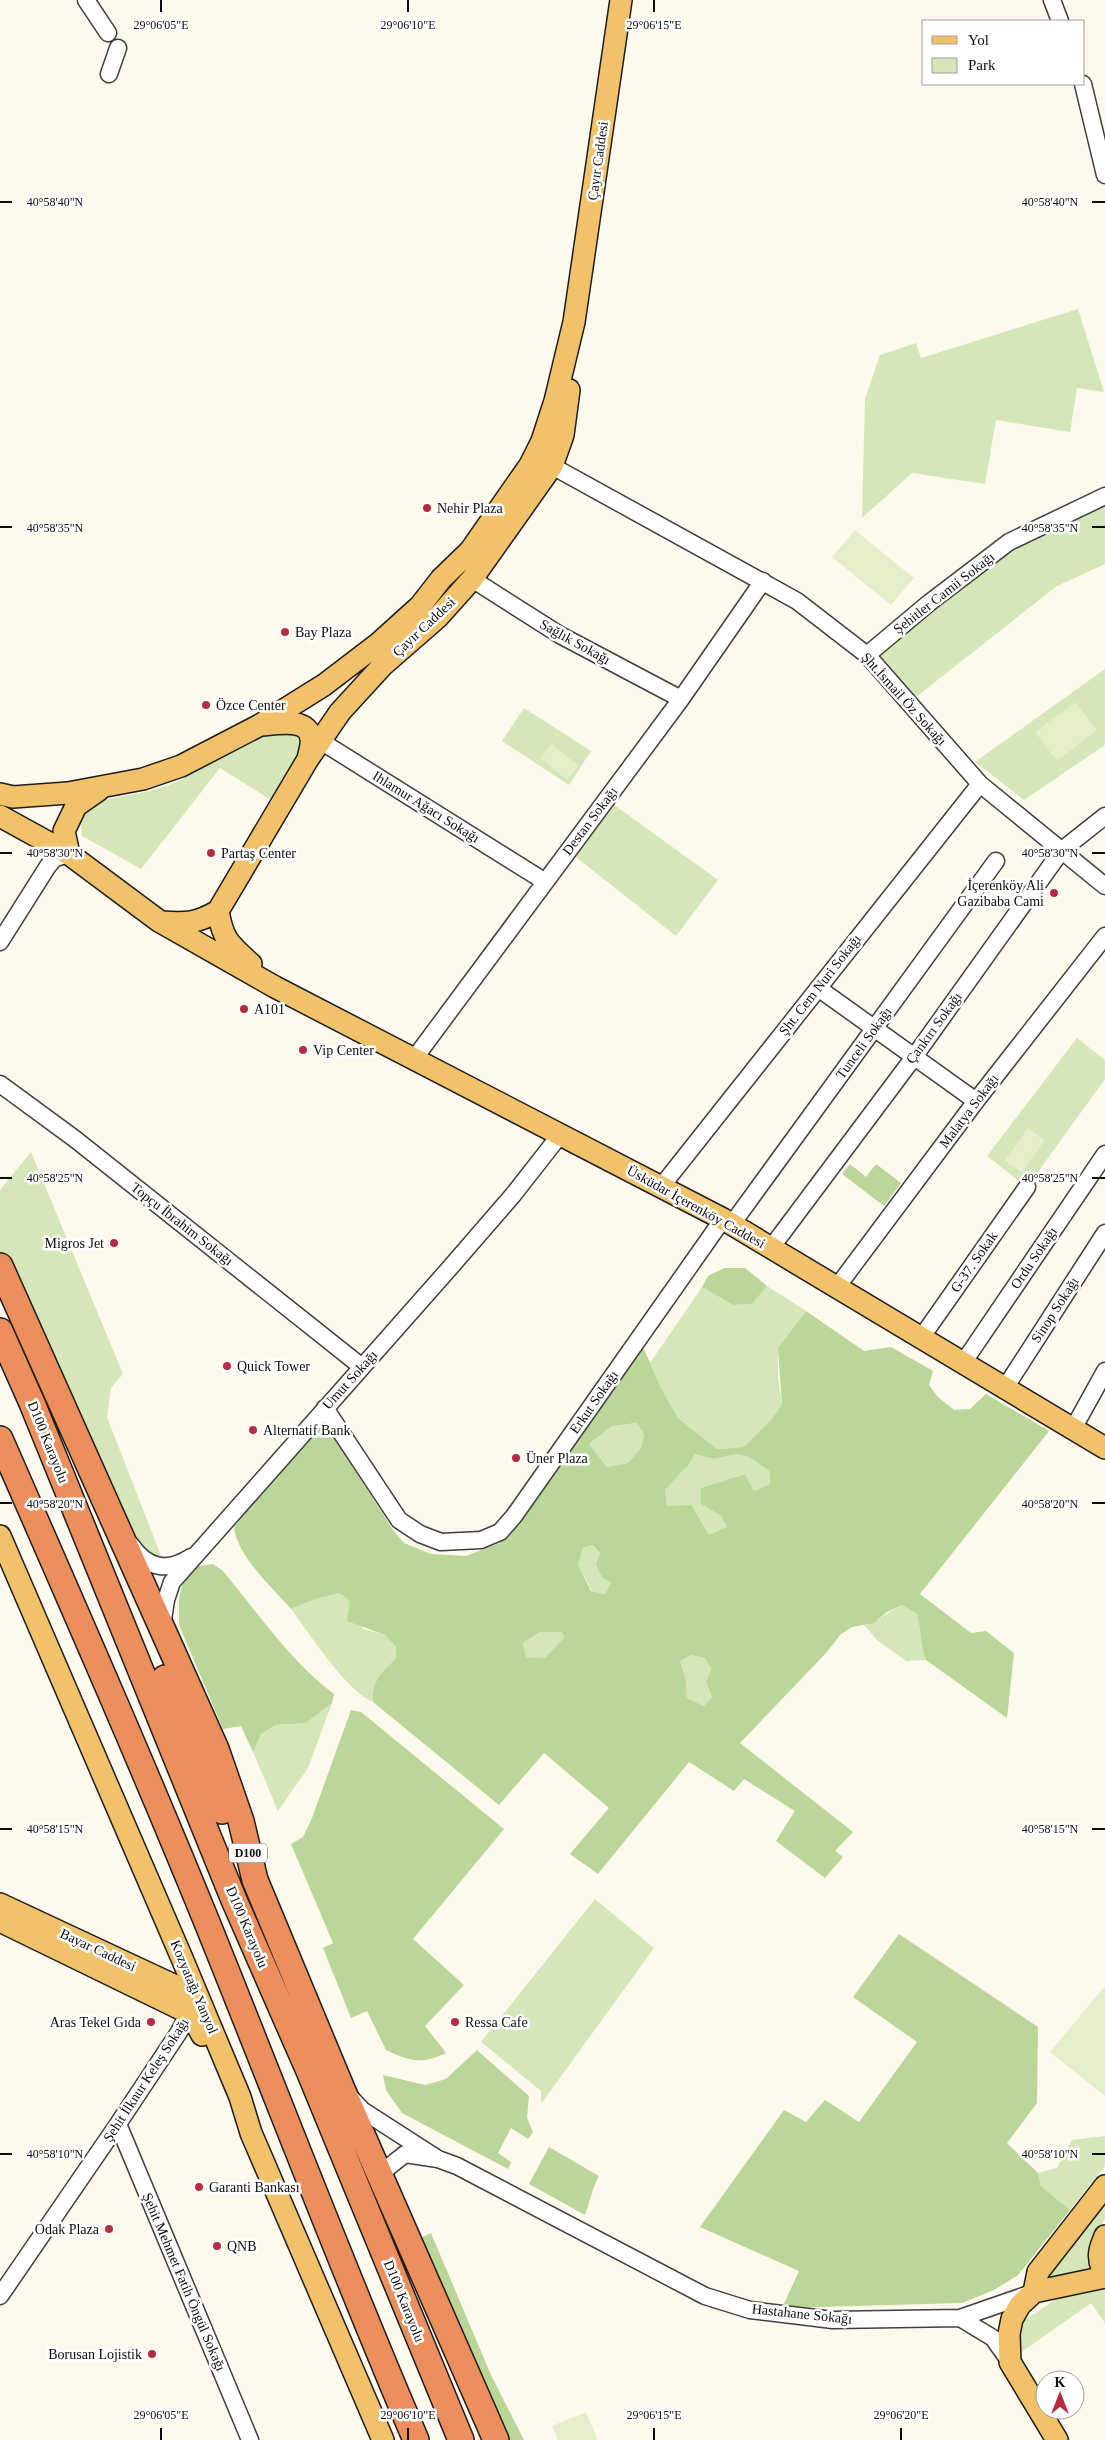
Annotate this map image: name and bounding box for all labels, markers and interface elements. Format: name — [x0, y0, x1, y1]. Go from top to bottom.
text: 29°06'05"E — [133, 18, 189, 32]
text: 29°06'10"E — [380, 18, 436, 32]
text: 29°06'15"E — [626, 18, 682, 32]
legend — [922, 20, 1085, 85]
text: Yol — [968, 32, 989, 48]
text: Park — [968, 57, 996, 73]
street label: Çayır Caddesi — [585, 120, 611, 202]
text: 40°58'40"N — [27, 195, 84, 209]
text: 40°58'40"N — [1022, 195, 1079, 209]
place label: Nehir Plaza — [437, 501, 503, 516]
marker: Nehir Plaza — [421, 502, 433, 514]
text: 40°58'35"N — [27, 521, 84, 535]
text: 40°58'35"N — [1022, 521, 1079, 535]
street label: Şehitler Camii Sokağı — [891, 549, 997, 637]
street label: Çayır Caddesi — [390, 594, 458, 660]
street label: Sağlık Sokağı — [537, 616, 613, 668]
place label: Bay Plaza — [295, 625, 352, 640]
marker: Bay Plaza — [279, 626, 291, 638]
street label: Şht.İsmail Öz Sokağı — [858, 649, 950, 748]
place label: Özce Center — [216, 697, 286, 713]
marker: Özce Center — [200, 699, 212, 711]
street label: Ihlamur Ağacı Sokağı — [370, 768, 482, 846]
street label: Destan Sokağı — [560, 784, 621, 858]
text: 40°58'30"N — [27, 846, 84, 860]
place label: Partaş Center — [221, 846, 296, 861]
text: 40°58'30"N — [1022, 846, 1079, 860]
marker: Partaş Center — [205, 847, 217, 859]
place label: İçerenköy Ali Gazibaba Cami — [957, 878, 1044, 909]
marker: İçerenköy Ali Gazibaba Cami — [1048, 887, 1060, 899]
street label: Şht. Cem Nuri Sokağı — [776, 932, 864, 1038]
street label: Çankırı Sokağı — [903, 989, 965, 1067]
place label: A101 — [254, 1002, 285, 1017]
marker: A101 — [238, 1003, 250, 1015]
street label: Tunceli Sokağı — [833, 1004, 895, 1082]
place label: Vip Center — [313, 1043, 374, 1058]
marker: Vip Center — [297, 1044, 309, 1056]
street label: Malatya Sokağı — [936, 1071, 1002, 1151]
street label: Üsküdar İçerenköy Caddesi — [624, 1162, 768, 1251]
text: 40°58'25"N — [27, 1171, 84, 1185]
text: 40°58'25"N — [1022, 1171, 1079, 1185]
street label: Topçu İbrahim Sokağı — [128, 1180, 236, 1268]
street label: Ordu Sokağı — [1008, 1224, 1060, 1292]
street label: G-37. Sokak — [948, 1229, 1000, 1295]
place label: Migros Jet — [45, 1236, 104, 1251]
marker: Migros Jet — [108, 1237, 120, 1249]
street label: Sinop Sokağı — [1028, 1274, 1082, 1346]
street label: Umut Sokağı — [320, 1347, 380, 1413]
place label: Quick Tower — [237, 1359, 310, 1374]
marker: Quick Tower — [221, 1360, 233, 1372]
street label: Erkut Sokağı — [567, 1368, 621, 1436]
street label: D100 Karayolu — [25, 1399, 71, 1485]
place label: Alternatif Bank — [263, 1423, 350, 1438]
marker: Alternatif Bank — [247, 1424, 259, 1436]
place label: Üner Plaza — [526, 1450, 589, 1466]
marker: Üner Plaza — [510, 1452, 522, 1464]
text: 40°58'20"N — [27, 1497, 84, 1511]
text: 40°58'20"N — [1022, 1497, 1079, 1511]
text: 40°58'15"N — [27, 1822, 84, 1836]
text: 40°58'15"N — [1022, 1822, 1079, 1836]
road number: D100 — [229, 1844, 267, 1862]
street label: D100 Karayolu — [223, 1884, 271, 1970]
street label: Bayar Caddesi — [58, 1926, 138, 1974]
street label: Kozyatağı Yanyol — [167, 1938, 221, 2036]
place label: Aras Tekel Gıda — [50, 2015, 142, 2030]
street label: Şehit İlknur Keleş Sokağı — [100, 2015, 192, 2145]
place label: Ressa Cafe — [465, 2015, 528, 2030]
marker: Aras Tekel Gıda — [145, 2016, 157, 2028]
marker: Ressa Cafe — [449, 2016, 461, 2028]
text: 40°58'10"N — [27, 2147, 84, 2161]
text: 40°58'10"N — [1022, 2147, 1079, 2161]
place label: Garanti Bankası — [209, 2180, 300, 2195]
marker: Garanti Bankası — [193, 2181, 205, 2193]
street label: Şehit Mehmet Fatih Öngül Sokağı — [140, 2190, 229, 2373]
place label: Odak Plaza — [35, 2222, 100, 2237]
marker: Odak Plaza — [103, 2223, 115, 2235]
place label: QNB — [227, 2239, 257, 2254]
marker: QNB — [211, 2240, 223, 2252]
street label: D100 Karayolu — [381, 2258, 427, 2344]
street label: Hastahane Sokağı — [751, 2301, 853, 2327]
place label: Borusan Lojistik — [48, 2347, 142, 2362]
marker: Borusan Lojistik — [146, 2348, 158, 2360]
north arrow — [1035, 2370, 1085, 2420]
text: K — [1055, 2375, 1066, 2390]
text: 29°06'05"E — [133, 2408, 189, 2422]
text: 29°06'10"E — [380, 2408, 436, 2422]
text: 29°06'15"E — [626, 2408, 682, 2422]
text: 29°06'20"E — [873, 2408, 929, 2422]

